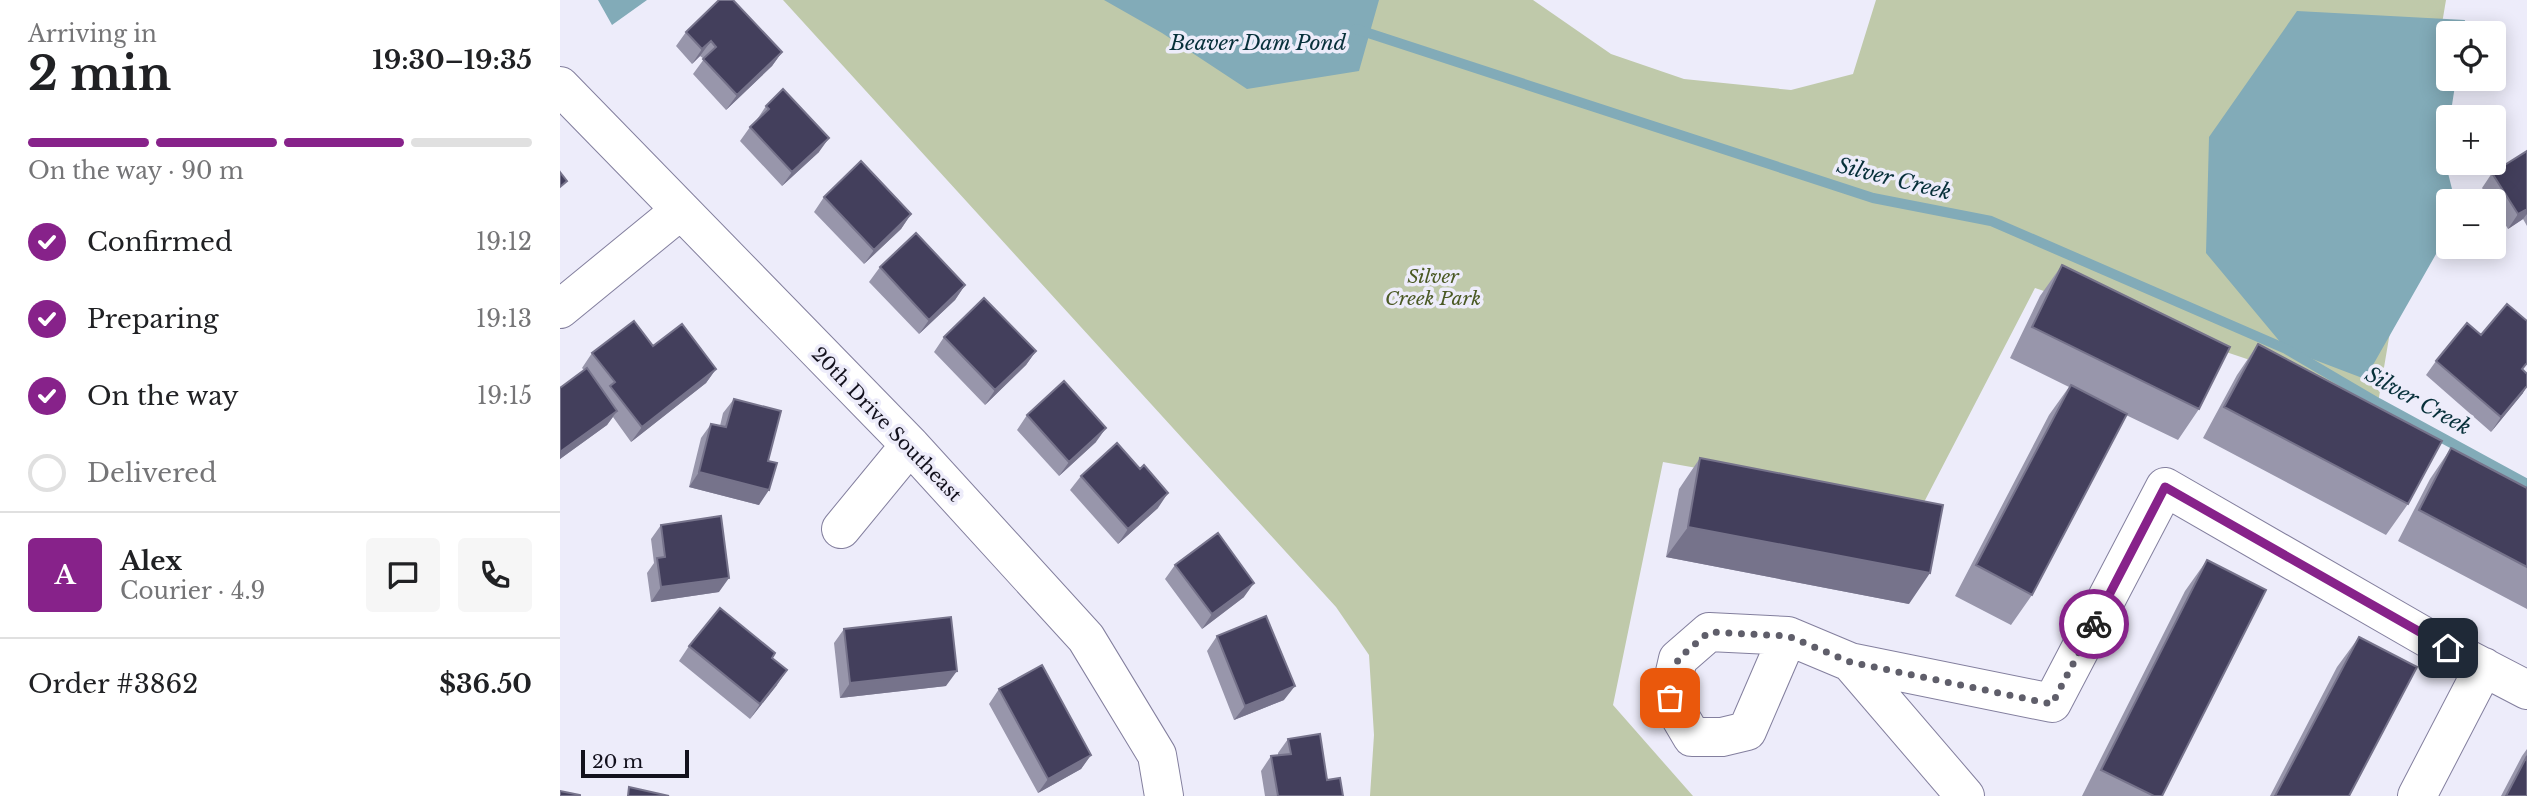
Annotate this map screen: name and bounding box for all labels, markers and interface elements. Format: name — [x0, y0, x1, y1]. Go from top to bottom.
text: Arriving in — [28, 20, 157, 48]
map controls — [2436, 21, 2506, 259]
button: locate — [2436, 21, 2506, 91]
water label: Beaver Dam Pond — [1169, 30, 1347, 56]
text: 19:30–19:35 — [372, 44, 532, 76]
text: 2 min — [28, 45, 171, 102]
button: + — [2436, 105, 2506, 175]
water label: Silver Creek — [1834, 152, 1954, 206]
text: On the way · 90 m — [28, 157, 244, 185]
button: − — [2436, 189, 2506, 259]
icon: check — [28, 223, 66, 261]
text: Confirmed — [87, 226, 232, 258]
text: 19:12 — [476, 228, 532, 256]
park label: Silver Creek Park — [1385, 265, 1481, 310]
icon: check — [28, 300, 66, 338]
text: Preparing — [87, 303, 219, 335]
text: 19:13 — [476, 305, 532, 333]
street label: 20th Drive Southeast — [807, 342, 967, 507]
water label: Silver Creek — [2361, 361, 2475, 441]
icon: check — [28, 377, 66, 415]
text: On the way — [87, 380, 239, 412]
text: 19:15 — [477, 382, 532, 410]
text: Delivered — [87, 457, 217, 489]
button: chat — [366, 538, 440, 612]
button: phone — [458, 538, 532, 612]
text: Alex — [120, 545, 182, 577]
text: A — [54, 559, 76, 591]
text: Courier · 4.9 — [120, 577, 265, 605]
courier — [2059, 589, 2129, 659]
icon: bike — [2075, 605, 2113, 643]
pin — [2418, 618, 2478, 678]
icon: home — [2429, 629, 2467, 667]
text: Order #3862 — [28, 668, 198, 700]
text: $36.50 — [439, 668, 532, 700]
pin — [1640, 668, 1700, 728]
icon: bag — [1651, 679, 1689, 717]
scale bar — [581, 747, 690, 779]
text: 20 m — [592, 750, 643, 773]

